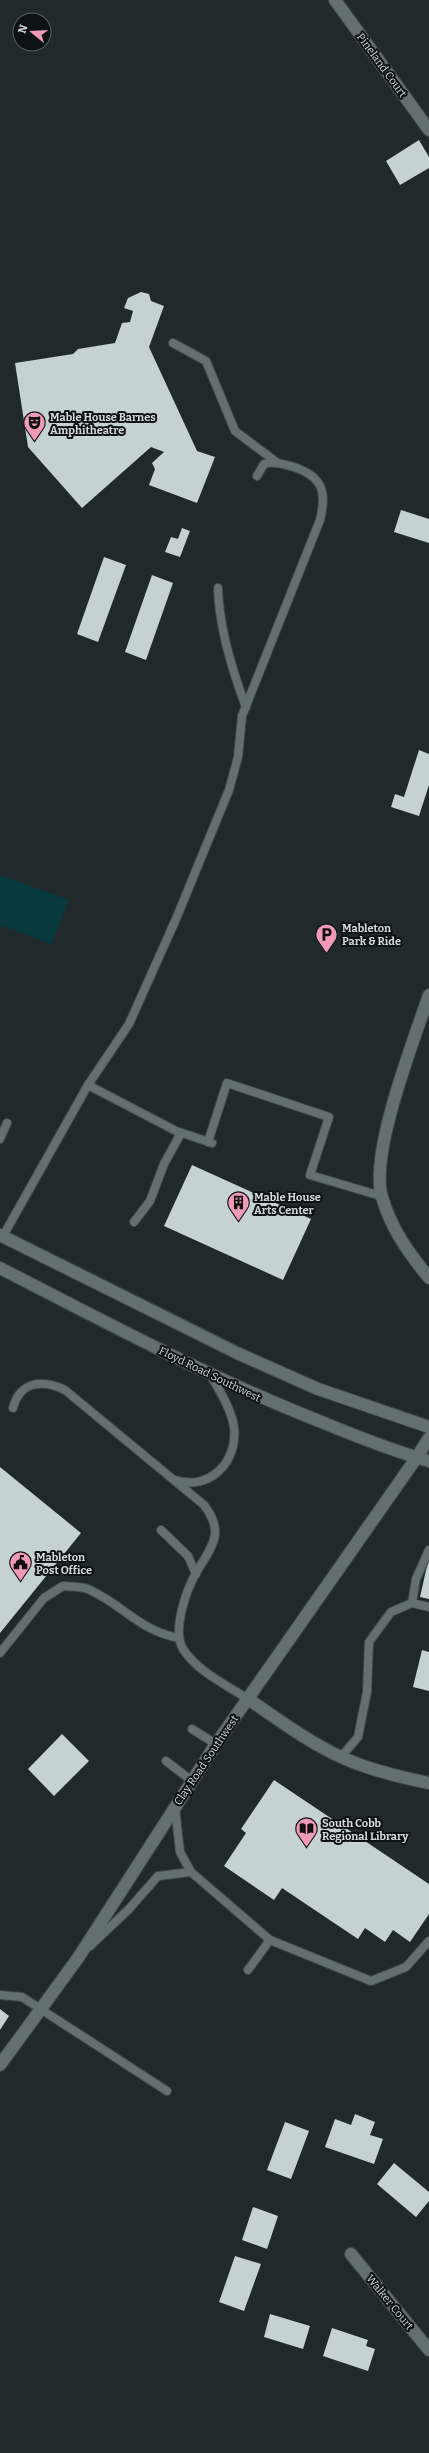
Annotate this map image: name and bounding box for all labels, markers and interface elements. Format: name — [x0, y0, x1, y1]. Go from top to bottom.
north arrow — [12, 12, 52, 52]
text: N — [15, 23, 31, 35]
street label: Pineland Court — [354, 31, 409, 100]
theatre icon: Mable House Barnes Amphitheatre — [21, 410, 47, 443]
place label: Mable House Barnes Amphitheatre — [50, 411, 156, 437]
parking icon: Mableton Park & Ride — [314, 921, 340, 954]
place label: Mableton Park & Ride — [342, 922, 401, 948]
building icon: Mable House Arts Center — [225, 1190, 251, 1223]
place label: Mable House Arts Center — [254, 1191, 321, 1217]
street label: Floyd Road Southwest — [157, 1344, 263, 1405]
public building icon: Mableton Post Office — [7, 1550, 33, 1583]
place label: Mableton Post Office — [36, 1551, 92, 1577]
street label: Clay Road Southwest — [172, 1713, 241, 1808]
library icon: South Cobb Regional Library — [293, 1816, 319, 1849]
place label: South Cobb Regional Library — [322, 1817, 409, 1843]
street label: Walker Court — [363, 2272, 416, 2333]

